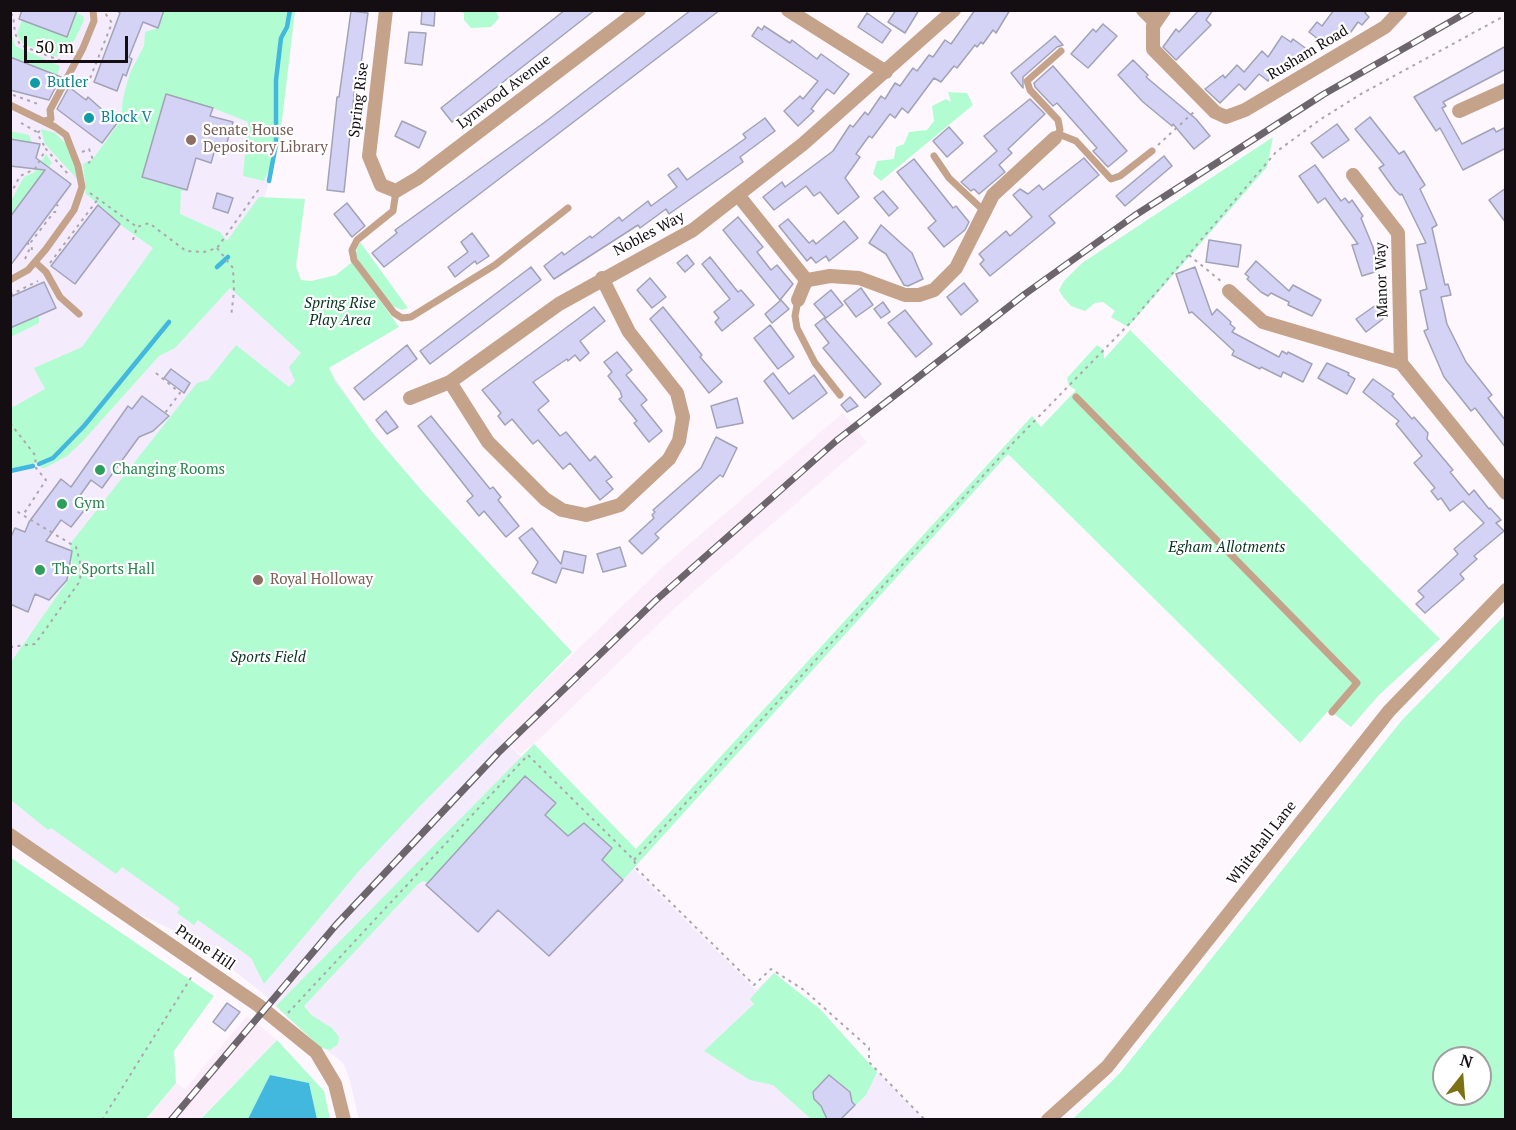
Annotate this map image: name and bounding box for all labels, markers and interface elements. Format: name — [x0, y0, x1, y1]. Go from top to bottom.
street label: Rusham Road — [1264, 22, 1352, 84]
scale bar — [27, 24, 130, 62]
text: 50 m — [35, 34, 74, 58]
street label: Lynwood Avenue — [454, 51, 554, 133]
street label: Spring Rise — [345, 62, 373, 138]
place label: Butler — [47, 74, 88, 92]
marker: Butler — [28, 76, 42, 90]
place label: Block V — [101, 109, 152, 127]
marker: Block V — [82, 111, 96, 125]
place label: Senate House Depository Library — [203, 122, 328, 157]
marker: Senate House Depository Library — [184, 133, 198, 147]
street label: Nobles Way — [610, 208, 688, 260]
street label: Manor Way — [1372, 242, 1392, 318]
park label: Spring Rise Play Area — [304, 295, 376, 330]
place label: Changing Rooms — [112, 461, 225, 479]
marker: Changing Rooms — [93, 463, 107, 477]
place label: Gym — [74, 495, 105, 513]
marker: Gym — [55, 497, 69, 511]
park label: Egham Allotments — [1168, 539, 1286, 557]
place label: The Sports Hall — [52, 561, 155, 579]
marker: The Sports Hall — [33, 563, 47, 577]
place label: Royal Holloway — [270, 571, 373, 589]
marker: Royal Holloway — [251, 573, 265, 587]
park label: Sports Field — [230, 649, 306, 667]
street label: Whitehall Lane — [1224, 797, 1300, 889]
street label: Prune Hill — [172, 922, 238, 974]
north arrow — [1432, 1046, 1492, 1106]
text: N — [1458, 1048, 1476, 1073]

